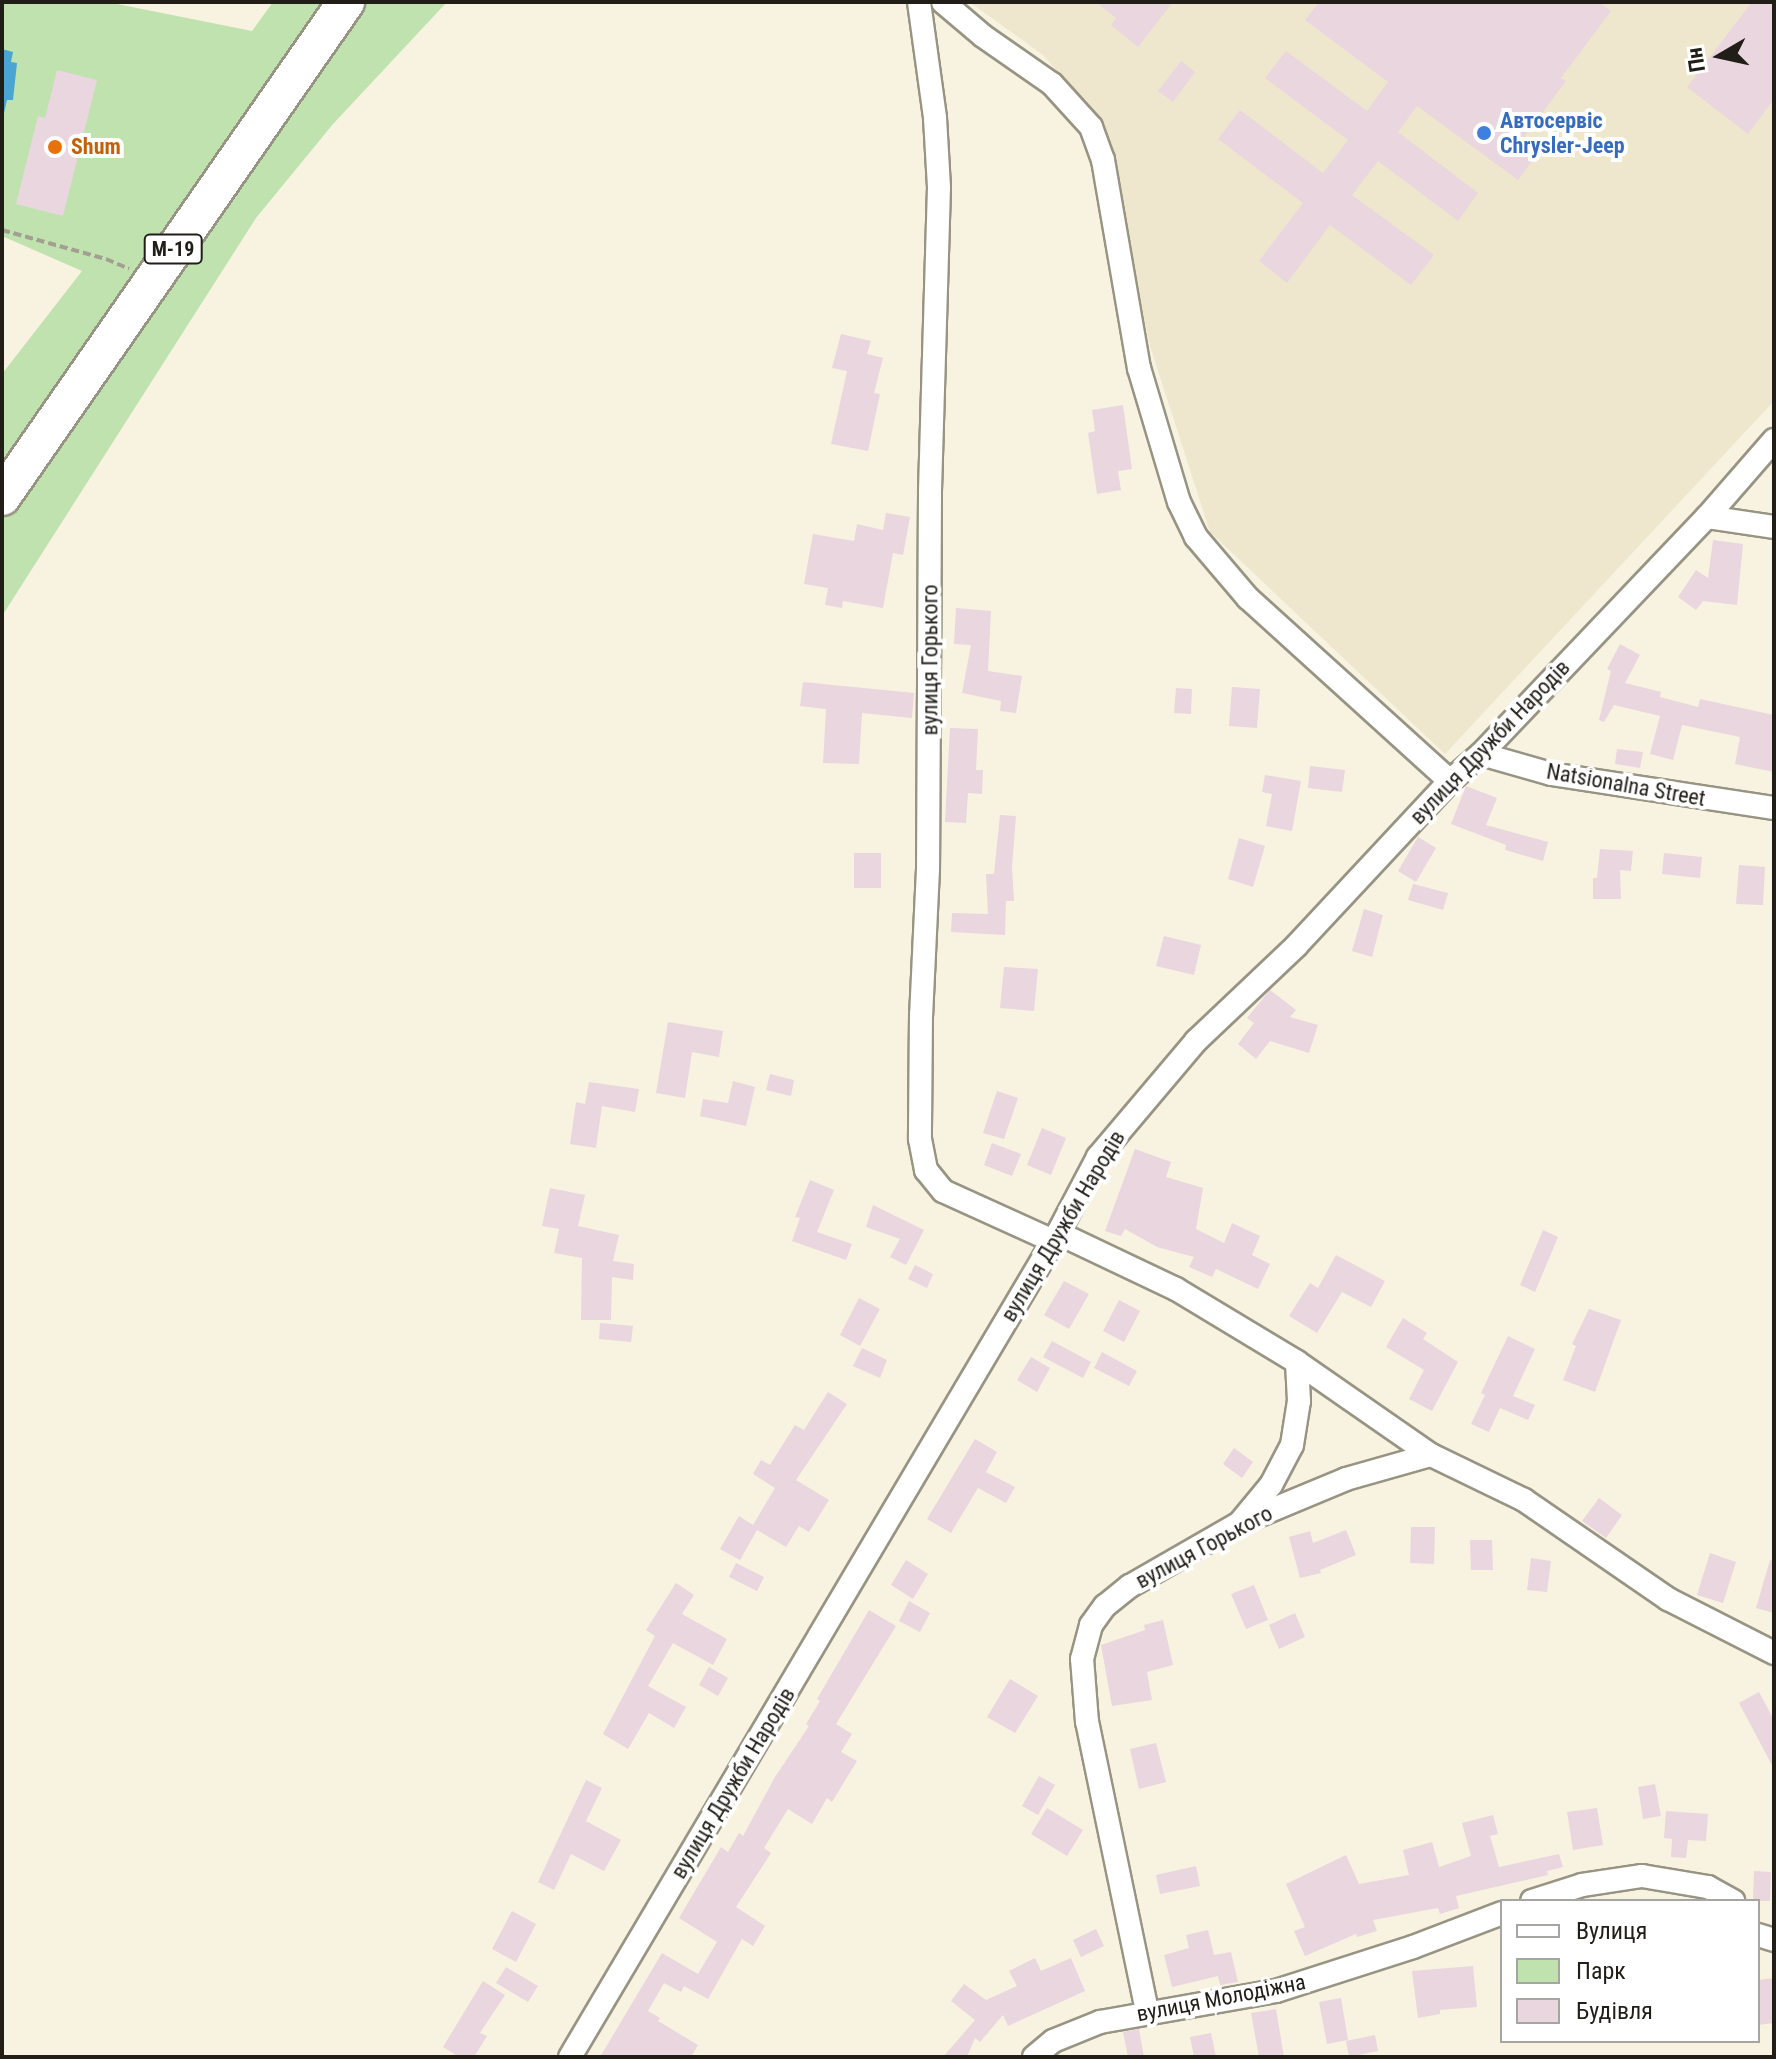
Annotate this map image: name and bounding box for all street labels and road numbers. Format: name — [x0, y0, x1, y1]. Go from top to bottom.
road number: М-19 — [143, 233, 203, 265]
street label: вулиця Горького — [917, 585, 943, 735]
street label: вулиця Дружби Народів — [1405, 654, 1575, 830]
street label: Natsionalna Street — [1545, 758, 1707, 812]
street label: вулиця Дружби Народів — [995, 1126, 1131, 1326]
street label: вулиця Горького — [1131, 1500, 1277, 1594]
street label: вулиця Дружби Народів — [665, 1683, 801, 1883]
street label: вулиця Молодіжна — [1134, 1969, 1308, 2027]

